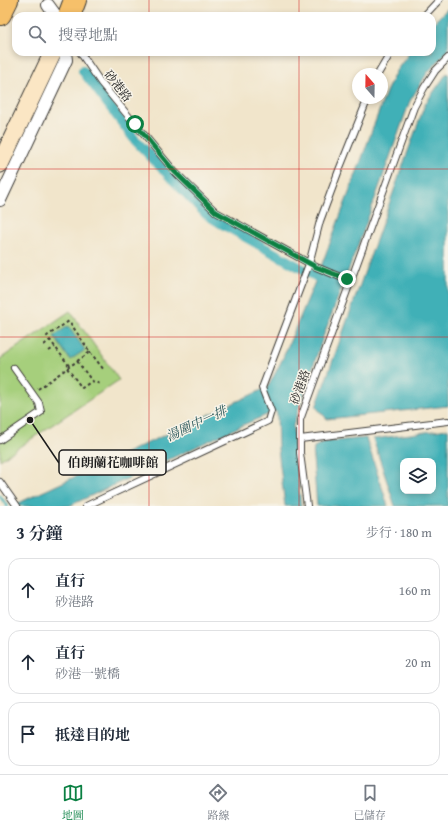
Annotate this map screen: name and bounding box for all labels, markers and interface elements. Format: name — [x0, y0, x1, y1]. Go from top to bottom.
search box — [12, 12, 436, 56]
icon: search — [26, 23, 48, 45]
text: 搜尋地點 — [58, 24, 118, 45]
street label: 砂港路 — [101, 66, 136, 105]
north arrow — [352, 68, 388, 104]
route start — [126, 115, 144, 133]
route end — [338, 270, 356, 288]
street label: 砂港路 — [285, 367, 314, 407]
water label: 湯圍中一排 — [163, 400, 231, 446]
callout: 伯朗蘭花咖啡館 — [59, 450, 166, 475]
text: 伯朗蘭花咖啡館 — [67, 453, 159, 472]
map controls — [400, 458, 436, 494]
button: layers — [400, 458, 436, 494]
text: 3 分鐘 — [16, 520, 63, 545]
text: 步行 · 180 m — [366, 523, 432, 542]
text: 直行 — [55, 570, 85, 591]
icon: ahead — [17, 579, 39, 601]
text: 160 m — [399, 581, 431, 600]
text: 砂港路 — [55, 592, 94, 611]
text: 直行 — [55, 642, 85, 663]
icon: ahead — [17, 651, 39, 673]
text: 20 m — [405, 653, 431, 672]
text: 砂港一號橋 — [55, 664, 120, 683]
icon: arrive — [17, 723, 39, 745]
text: 抵達目的地 — [55, 724, 130, 745]
tab: 地圖 — [62, 782, 84, 823]
tab: 路線 — [207, 782, 229, 823]
tab: 已儲存 — [353, 782, 386, 823]

